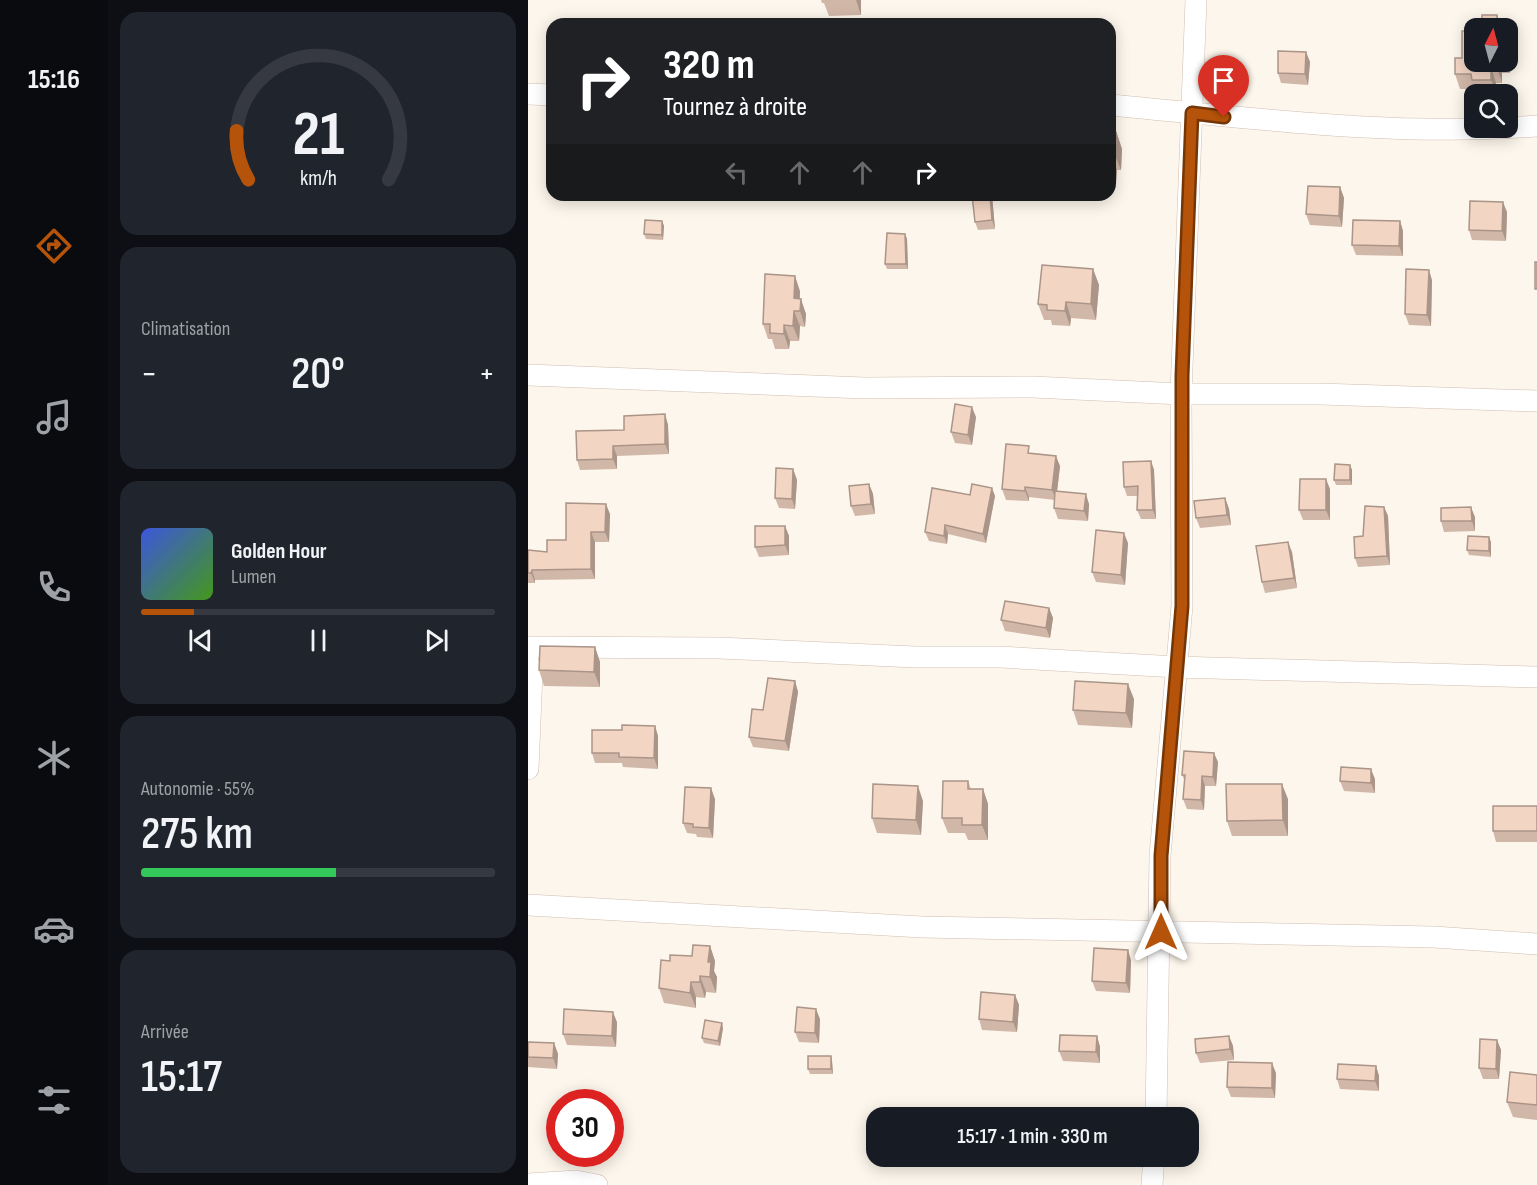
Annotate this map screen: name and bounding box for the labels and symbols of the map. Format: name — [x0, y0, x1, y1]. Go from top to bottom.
north arrow — [1464, 18, 1518, 72]
pin — [1198, 55, 1249, 117]
position arrow — [1129, 900, 1193, 964]
speed limit sign: 30 — [546, 1089, 624, 1167]

